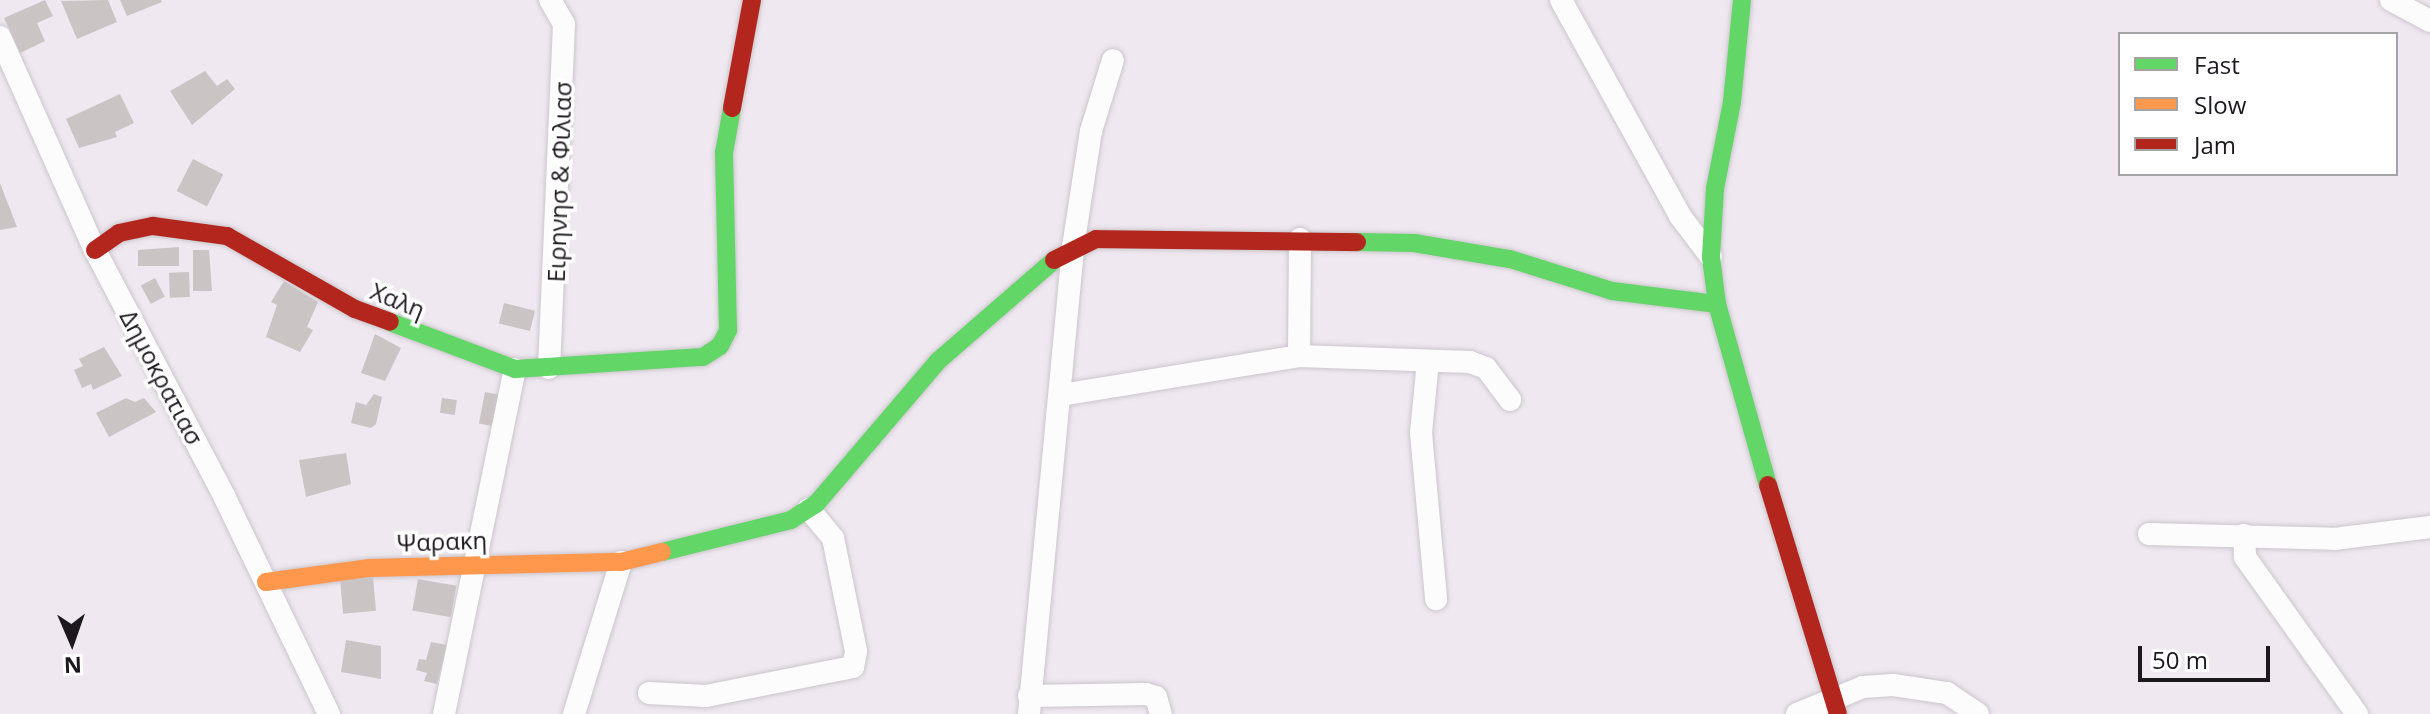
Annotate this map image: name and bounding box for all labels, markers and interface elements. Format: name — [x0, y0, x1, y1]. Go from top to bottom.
legend — [2118, 32, 2398, 176]
text: Fast — [2194, 48, 2240, 81]
street label: Ειρηνησ & Φιλιασ — [541, 81, 577, 283]
text: Slow — [2194, 88, 2246, 121]
text: Jam — [2194, 128, 2236, 161]
street label: Χαλη — [367, 276, 429, 324]
street label: Δημοκρατιασ — [114, 305, 210, 449]
street label: Ψαρακη — [396, 525, 488, 557]
north arrow — [32, 602, 112, 682]
scale bar — [2142, 630, 2274, 680]
text: 50 m — [2152, 643, 2208, 676]
text: N — [63, 651, 82, 681]

